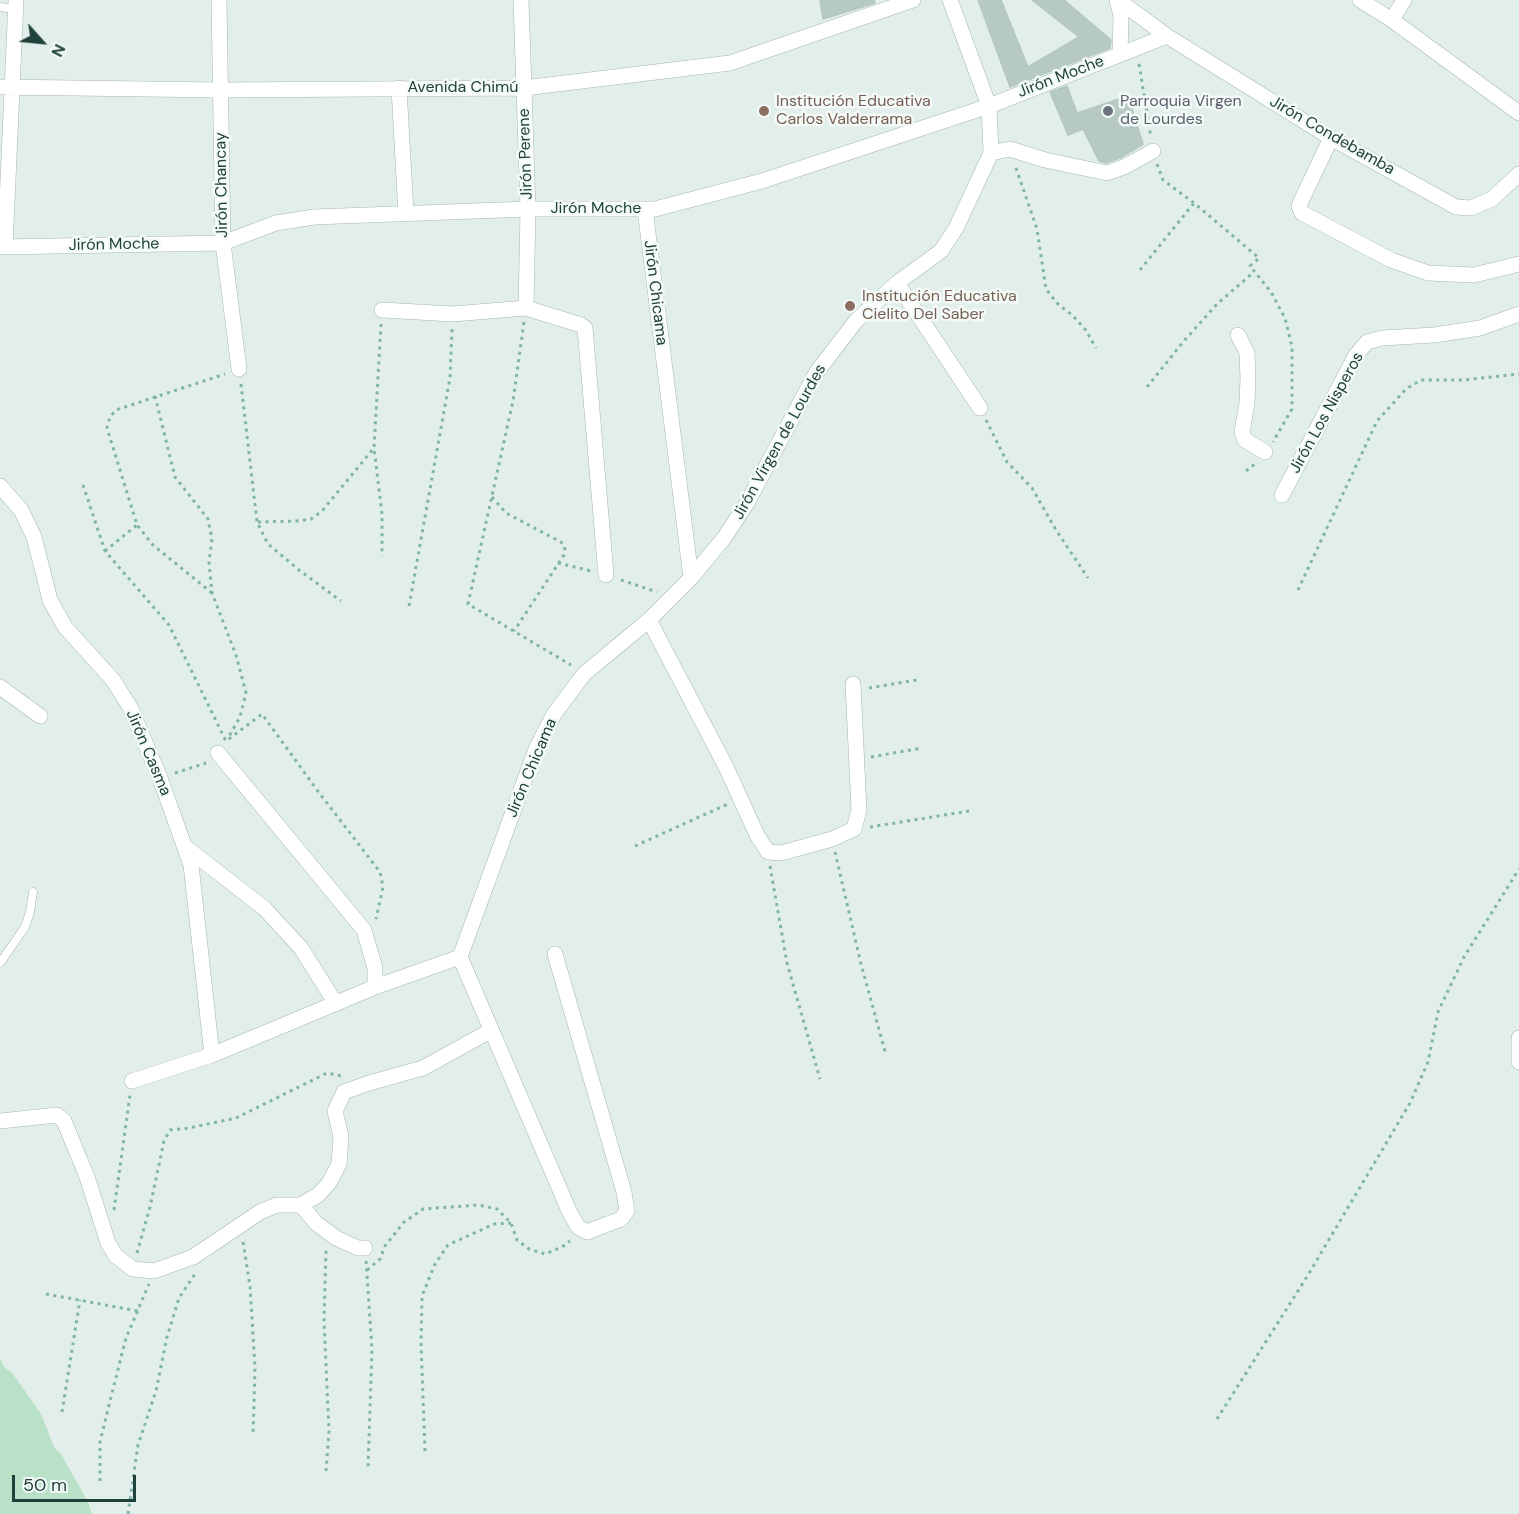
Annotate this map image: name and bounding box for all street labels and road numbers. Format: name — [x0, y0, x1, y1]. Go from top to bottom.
street label: Jirón Moche — [1015, 52, 1107, 102]
street label: Avenida Chimú — [408, 78, 518, 98]
street label: Jirón Condebamba — [1266, 92, 1398, 180]
street label: Jirón Perene — [515, 108, 537, 200]
street label: Jirón Chancay — [211, 132, 233, 238]
street label: Jirón Moche — [551, 199, 641, 219]
street label: Jirón Moche — [68, 235, 160, 255]
street label: Jirón Chicama — [639, 239, 671, 347]
street label: Jirón Los Nisperos — [1286, 349, 1368, 477]
street label: Jirón Virgen de Lourdes — [729, 361, 831, 523]
street label: Jirón Casma — [121, 707, 175, 799]
street label: Jirón Chicama — [503, 716, 561, 820]

